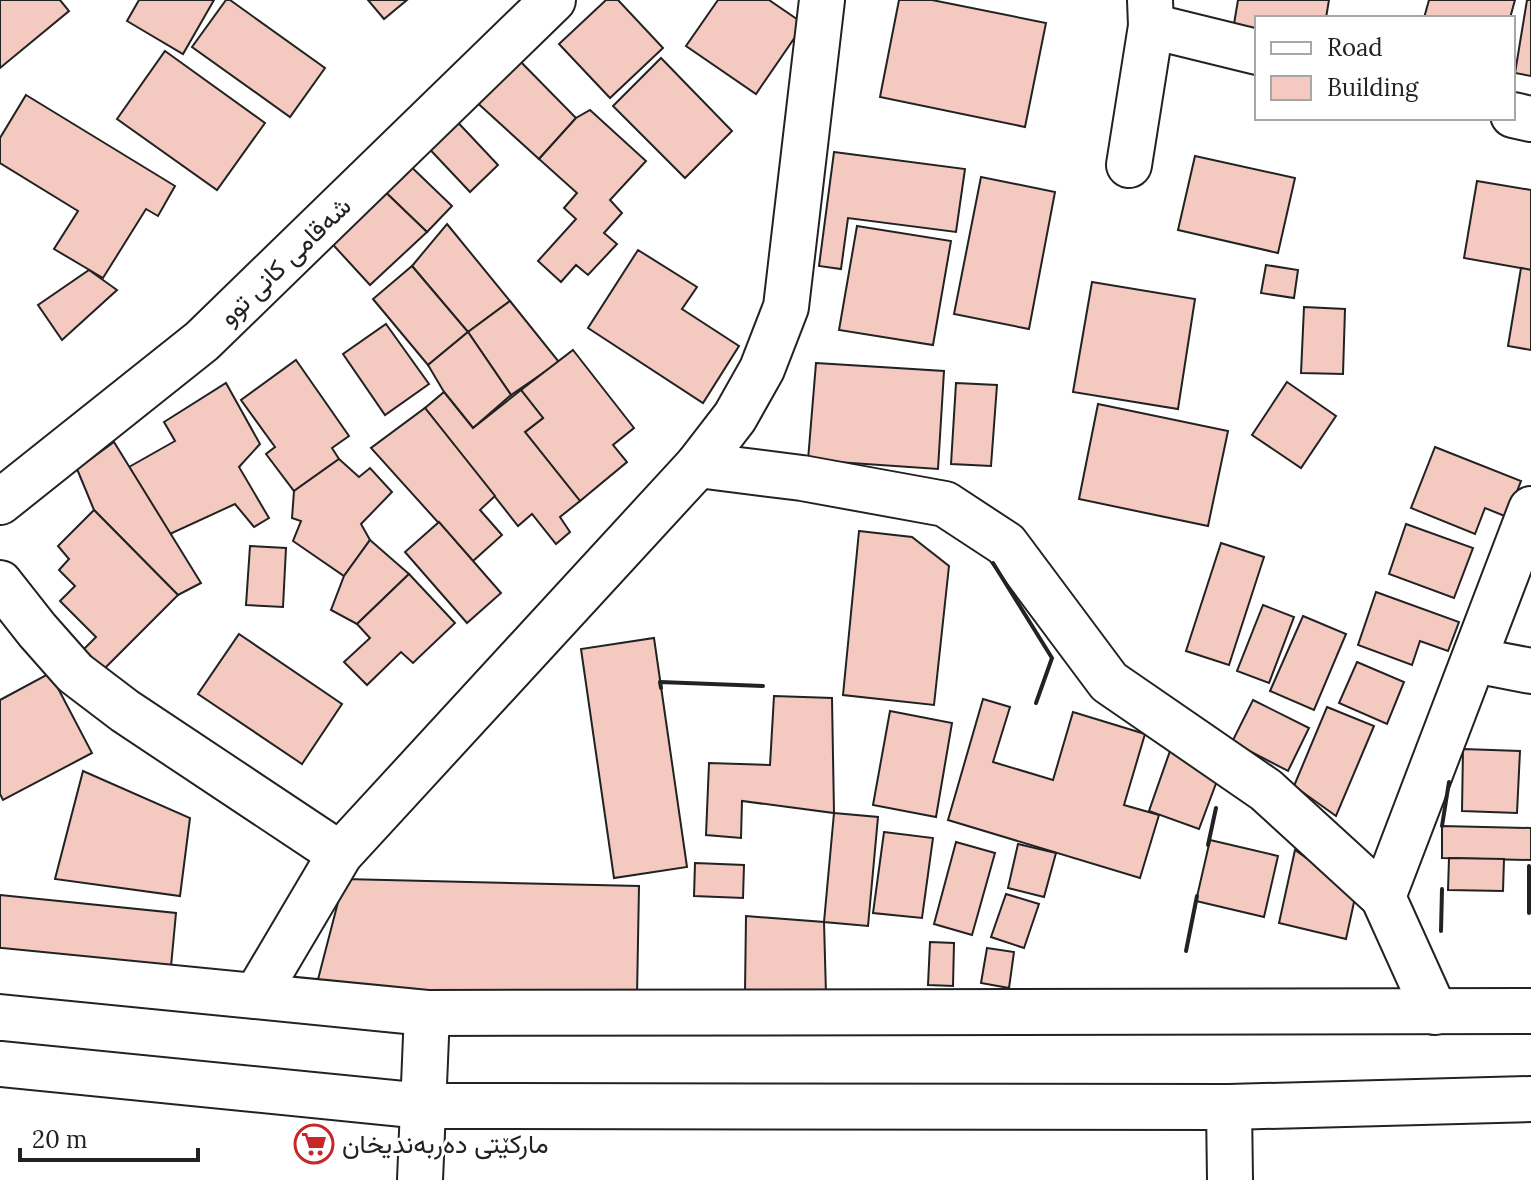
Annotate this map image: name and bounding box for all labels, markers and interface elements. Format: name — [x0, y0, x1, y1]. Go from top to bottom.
legend — [1255, 16, 1515, 120]
text: Road — [1327, 32, 1383, 63]
text: Building — [1327, 72, 1419, 103]
street label: شەقامی کانی توو — [212, 189, 358, 332]
scale bar — [20, 1112, 198, 1162]
supermarket icon: مارکێتی دەربەندیخان — [293, 1123, 335, 1165]
text: 20 m — [32, 1124, 88, 1155]
place label: مارکێتی دەربەندیخان — [342, 1127, 549, 1160]

